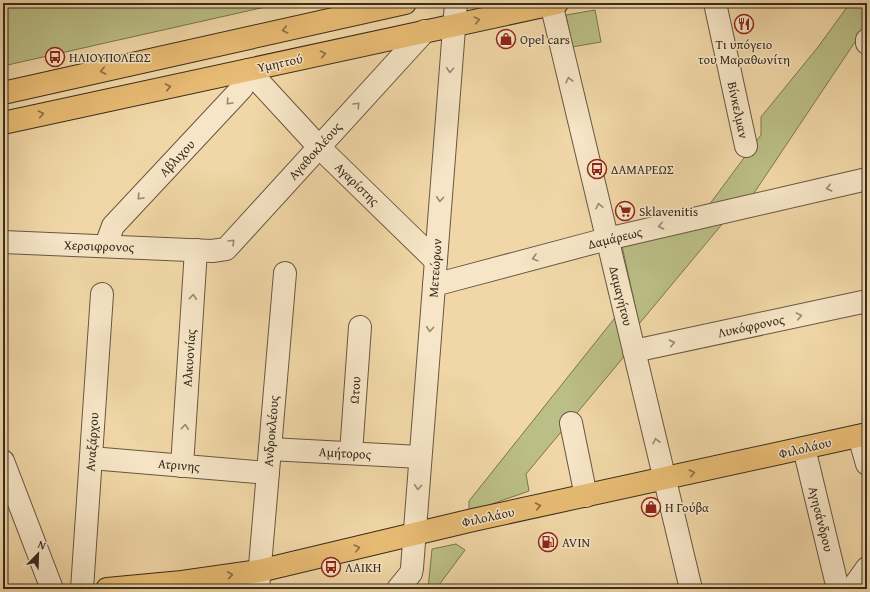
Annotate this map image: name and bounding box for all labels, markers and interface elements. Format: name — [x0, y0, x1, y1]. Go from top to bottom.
restaurant icon: Τι υπόγειο του Μαραθωνίτη — [733, 13, 755, 35]
one-way arrow — [474, 17, 480, 25]
one-way arrow — [281, 25, 288, 33]
shop icon: Opel cars — [495, 28, 517, 50]
place label: Opel cars — [520, 30, 570, 49]
place label: Τι υπόγειο του Μαραθωνίτη — [698, 35, 790, 69]
bus stop icon: ΗΛΙΟΥΠΟΛΕΩΣ — [44, 46, 66, 68]
place label: ΗΛΙΟΥΠΟΛΕΩΣ — [69, 48, 151, 67]
street label: Υμηττού — [255, 49, 305, 77]
one-way arrow — [319, 50, 326, 58]
one-way arrow — [100, 66, 106, 74]
one-way arrow — [446, 67, 455, 73]
one-way arrow — [565, 76, 574, 83]
street label: Βίνκελμαν — [723, 80, 753, 141]
one-way arrow — [165, 83, 171, 91]
one-way arrow — [226, 97, 233, 105]
one-way arrow — [353, 102, 360, 110]
one-way arrow — [38, 111, 44, 119]
street label: Αγαθοκλέους — [284, 118, 346, 184]
street label: Αβλιχου — [155, 135, 199, 181]
street label: Αγαρίστης — [330, 158, 384, 210]
bus stop icon: ΔΑΜΑΡΕΩΣ — [586, 158, 608, 180]
place label: ΔΑΜΑΡΕΩΣ — [611, 160, 674, 179]
one-way arrow — [826, 183, 832, 191]
one-way arrow — [138, 193, 145, 200]
one-way arrow — [436, 196, 445, 202]
supermarket icon: Sklavenitis — [614, 200, 636, 222]
place label: Sklavenitis — [639, 202, 698, 221]
one-way arrow — [596, 203, 604, 209]
one-way arrow — [658, 221, 665, 230]
street label: Δαμάρεως — [586, 222, 645, 254]
street label: Χερσιφρονος — [64, 235, 135, 257]
street label: Μετεώρων — [423, 238, 447, 298]
one-way arrow — [227, 240, 235, 247]
one-way arrow — [532, 253, 539, 262]
street label: Δαμαγήτου — [604, 264, 638, 328]
one-way arrow — [188, 294, 197, 300]
street label: Λυκόφρονος — [716, 310, 787, 342]
one-way arrow — [796, 312, 803, 320]
one-way arrow — [426, 326, 435, 332]
street label: Αλκυονίας — [178, 328, 201, 388]
one-way arrow — [669, 339, 675, 348]
street label: Ωτου — [345, 375, 365, 404]
street label: Ανδροκλέους — [258, 394, 284, 467]
street label: Αναξάρχου — [80, 412, 104, 472]
one-way arrow — [180, 424, 189, 430]
street label: Φιλολάου — [777, 433, 834, 463]
one-way arrow — [652, 438, 660, 444]
street label: Αμήτορος — [318, 442, 372, 464]
street label: Ατρινης — [157, 454, 201, 476]
one-way arrow — [689, 470, 696, 478]
one-way arrow — [414, 484, 423, 490]
street label: Αγησάνδρου — [804, 484, 838, 554]
shop icon: Η Γούβα — [640, 496, 662, 518]
place label: Η Γούβα — [665, 498, 709, 517]
street label: Φιλολάου — [460, 502, 516, 532]
one-way arrow — [535, 503, 541, 511]
fuel station icon: AVIN — [537, 531, 559, 553]
place label: AVIN — [562, 533, 590, 552]
north arrow — [18, 534, 58, 574]
text: N — [35, 536, 49, 554]
one-way arrow — [353, 544, 360, 553]
bus stop icon: ΛΑΙΚΗ — [320, 556, 342, 578]
place label: ΛΑΙΚΗ — [345, 558, 382, 577]
one-way arrow — [227, 571, 233, 580]

